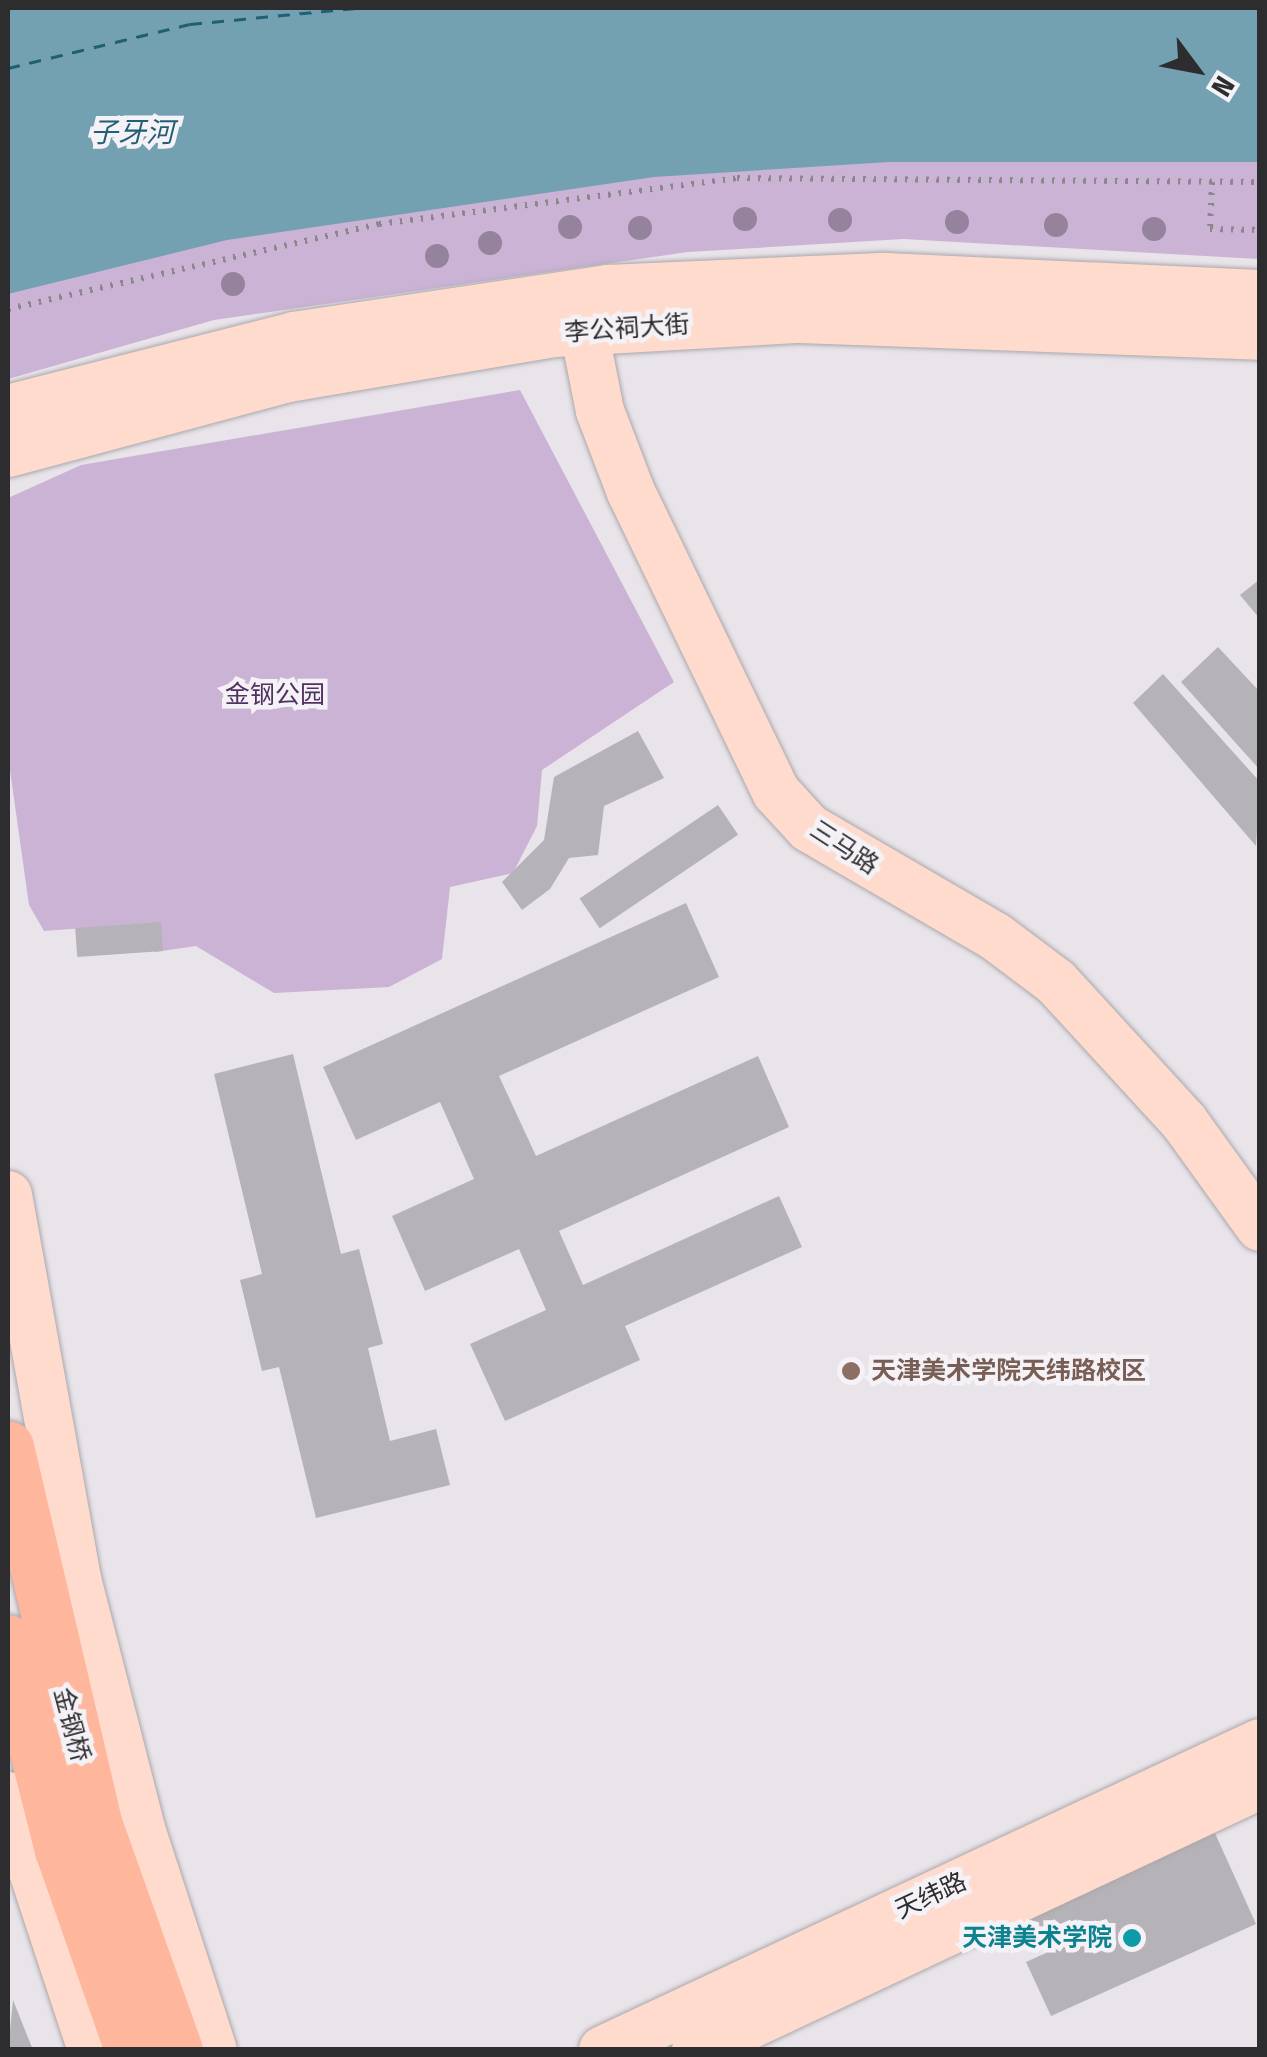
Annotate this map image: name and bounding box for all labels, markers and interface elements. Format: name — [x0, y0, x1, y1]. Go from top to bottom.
north arrow — [1147, 20, 1247, 120]
text: N — [1204, 70, 1241, 102]
water label: 子牙河 — [90, 116, 174, 150]
street label: 李公祠大街 — [564, 310, 690, 348]
park label: 金钢公园 — [225, 680, 325, 710]
street label: 三马路 — [804, 815, 884, 881]
place label: 天津美术学院天纬路校区 — [871, 1356, 1146, 1386]
marker: 天津美术学院天纬路校区 — [840, 1360, 862, 1382]
street label: 金钢桥 — [47, 1685, 95, 1765]
street label: 天纬路 — [891, 1867, 971, 1925]
place label: 天津美术学院 — [962, 1923, 1112, 1953]
marker: 天津美术学院 — [1121, 1927, 1143, 1949]

